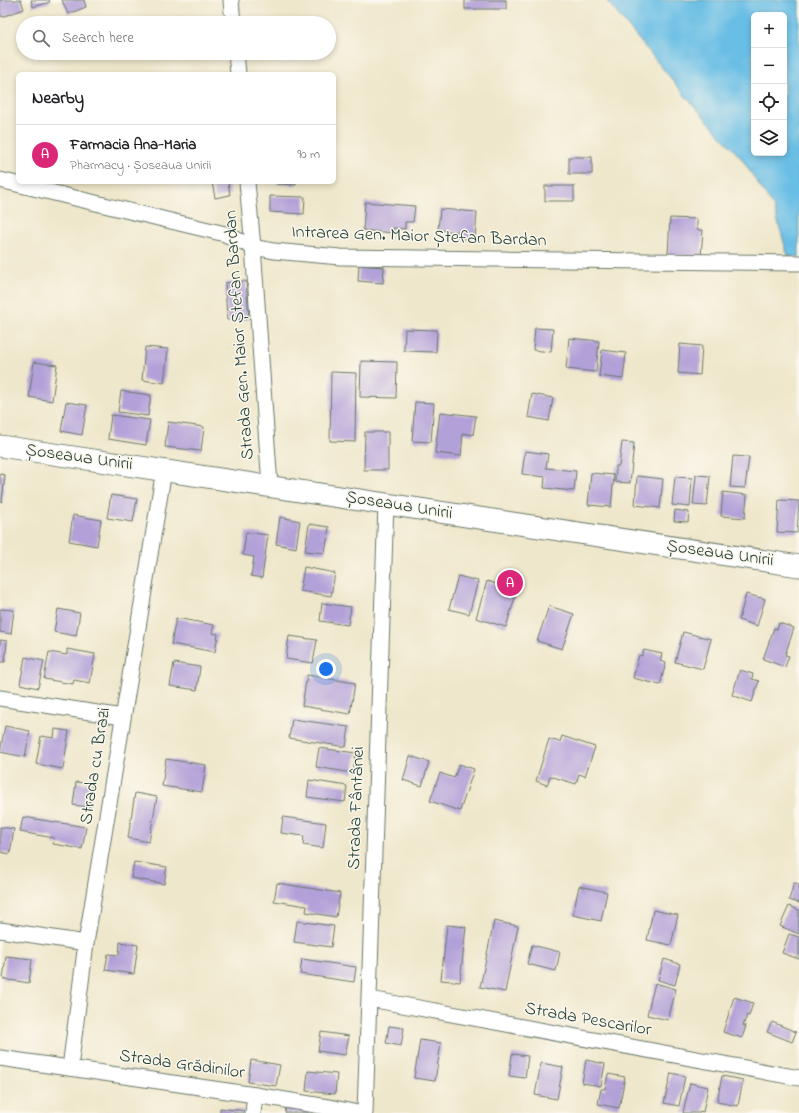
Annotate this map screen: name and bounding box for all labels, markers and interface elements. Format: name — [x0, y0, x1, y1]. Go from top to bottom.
map controls — [751, 12, 787, 156]
button: + — [751, 12, 787, 48]
search box — [16, 16, 336, 60]
icon: search — [30, 27, 52, 49]
text: Search here — [62, 27, 134, 49]
button: − — [751, 48, 787, 84]
button: locate — [751, 84, 787, 120]
text: Nearby — [32, 86, 84, 111]
button: layers — [751, 120, 787, 156]
text: Farmacia Ana-Maria — [70, 134, 196, 156]
text: A — [41, 145, 49, 164]
text: 90 m — [297, 145, 320, 164]
text: Pharmacy · Șoseaua Unirii — [70, 156, 211, 175]
street label: Strada Gen. Maior Ștefan Bardan — [218, 209, 262, 461]
street label: Intrarea Gen. Maior Ștefan Bardan — [291, 220, 547, 254]
street label: Șoseaua Unirii — [24, 438, 134, 478]
street label: Șoseaua Unirii — [344, 485, 454, 527]
street label: Șoseaua Unirii — [665, 534, 775, 574]
pin: A — [497, 568, 523, 598]
your location — [316, 659, 336, 679]
street label: Strada cu Brazi — [74, 706, 118, 826]
street label: Strada Fântânei — [342, 746, 372, 870]
street label: Strada Pescarilor — [523, 996, 654, 1044]
street label: Strada Grădinilor — [117, 1043, 247, 1087]

